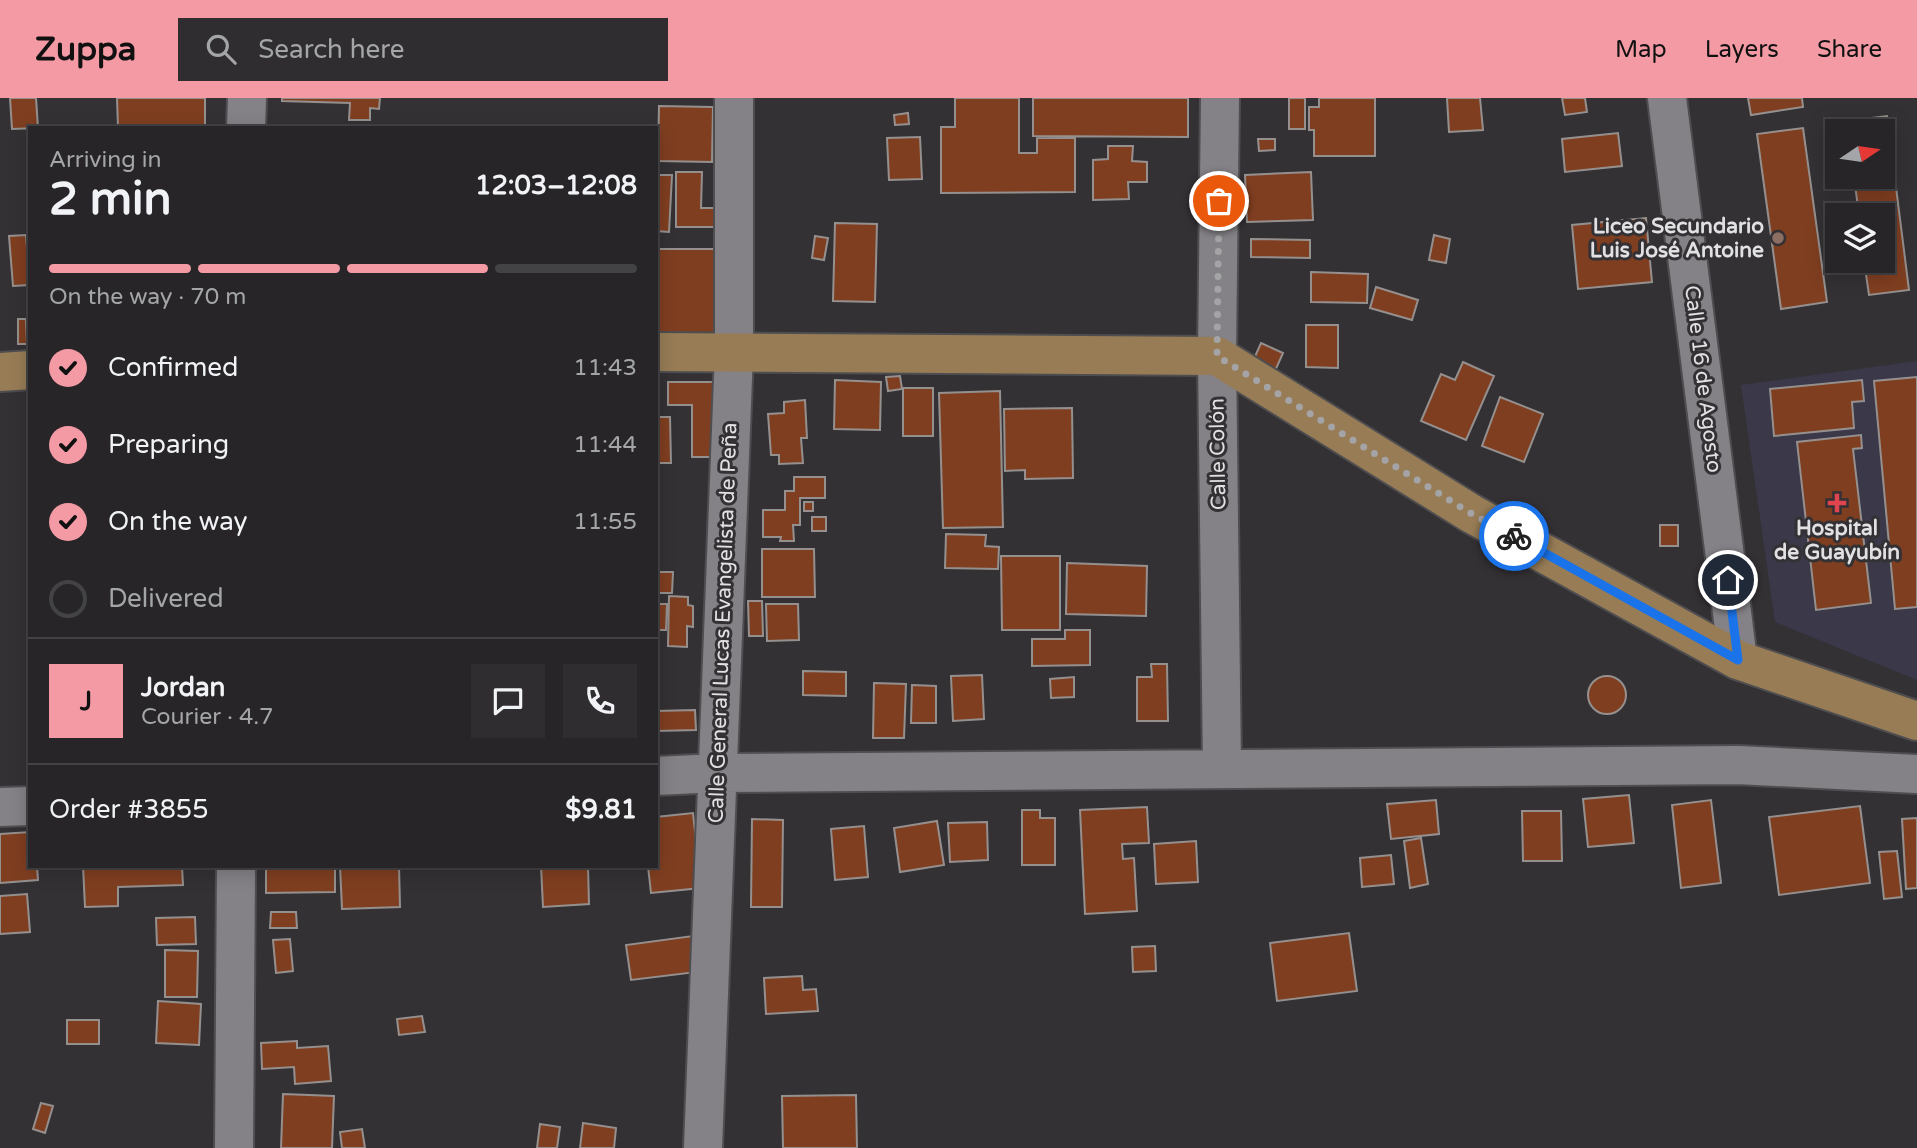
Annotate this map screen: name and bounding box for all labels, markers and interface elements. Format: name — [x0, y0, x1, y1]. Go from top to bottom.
search box — [178, 18, 668, 81]
text: Zuppa — [35, 30, 136, 69]
icon: search — [202, 30, 240, 68]
text: Search here — [258, 34, 405, 65]
text: Map — [1615, 35, 1667, 64]
text: Layers — [1705, 35, 1779, 64]
text: Share — [1817, 35, 1882, 64]
north arrow — [1825, 119, 1895, 189]
map controls — [1825, 119, 1895, 273]
text: Arriving in — [49, 146, 162, 174]
text: 12:03–12:08 — [475, 170, 637, 201]
pin — [1189, 171, 1249, 231]
text: 2 min — [49, 172, 172, 227]
icon: bag — [1200, 182, 1238, 220]
button: layers — [1825, 203, 1895, 273]
place label: Liceo Secundario Luis José Antoine — [1590, 214, 1764, 263]
marker: Liceo Secundario Luis José Antoine — [1770, 230, 1786, 246]
text: On the way · 70 m — [49, 283, 246, 311]
street label: Calle 16 de Agosto — [1679, 284, 1727, 474]
icon: check — [49, 349, 87, 387]
text: Confirmed — [108, 352, 238, 383]
text: 11:43 — [573, 354, 637, 382]
street label: Calle Colón — [1205, 398, 1231, 510]
street label: Calle General Lucas Evangelista de Peña — [704, 422, 742, 824]
icon: check — [49, 426, 87, 464]
text: Preparing — [108, 429, 229, 460]
text: 11:44 — [573, 431, 637, 459]
marker: Hospital de Guayubín — [1827, 493, 1847, 513]
courier — [1479, 501, 1549, 571]
icon: check — [49, 503, 87, 541]
text: On the way — [108, 506, 248, 537]
text: 11:55 — [573, 508, 637, 536]
place label: Hospital de Guayubín — [1774, 516, 1900, 565]
icon: bike — [1495, 517, 1533, 555]
pin — [1698, 550, 1758, 610]
icon: home — [1709, 561, 1747, 599]
text: Delivered — [108, 583, 224, 614]
button: chat — [471, 664, 545, 738]
button: phone — [563, 664, 637, 738]
text: Jordan — [141, 672, 225, 703]
text: J — [80, 686, 92, 717]
text: Courier · 4.7 — [141, 703, 274, 731]
text: Order #3855 — [49, 794, 209, 825]
text: $9.81 — [565, 794, 637, 825]

